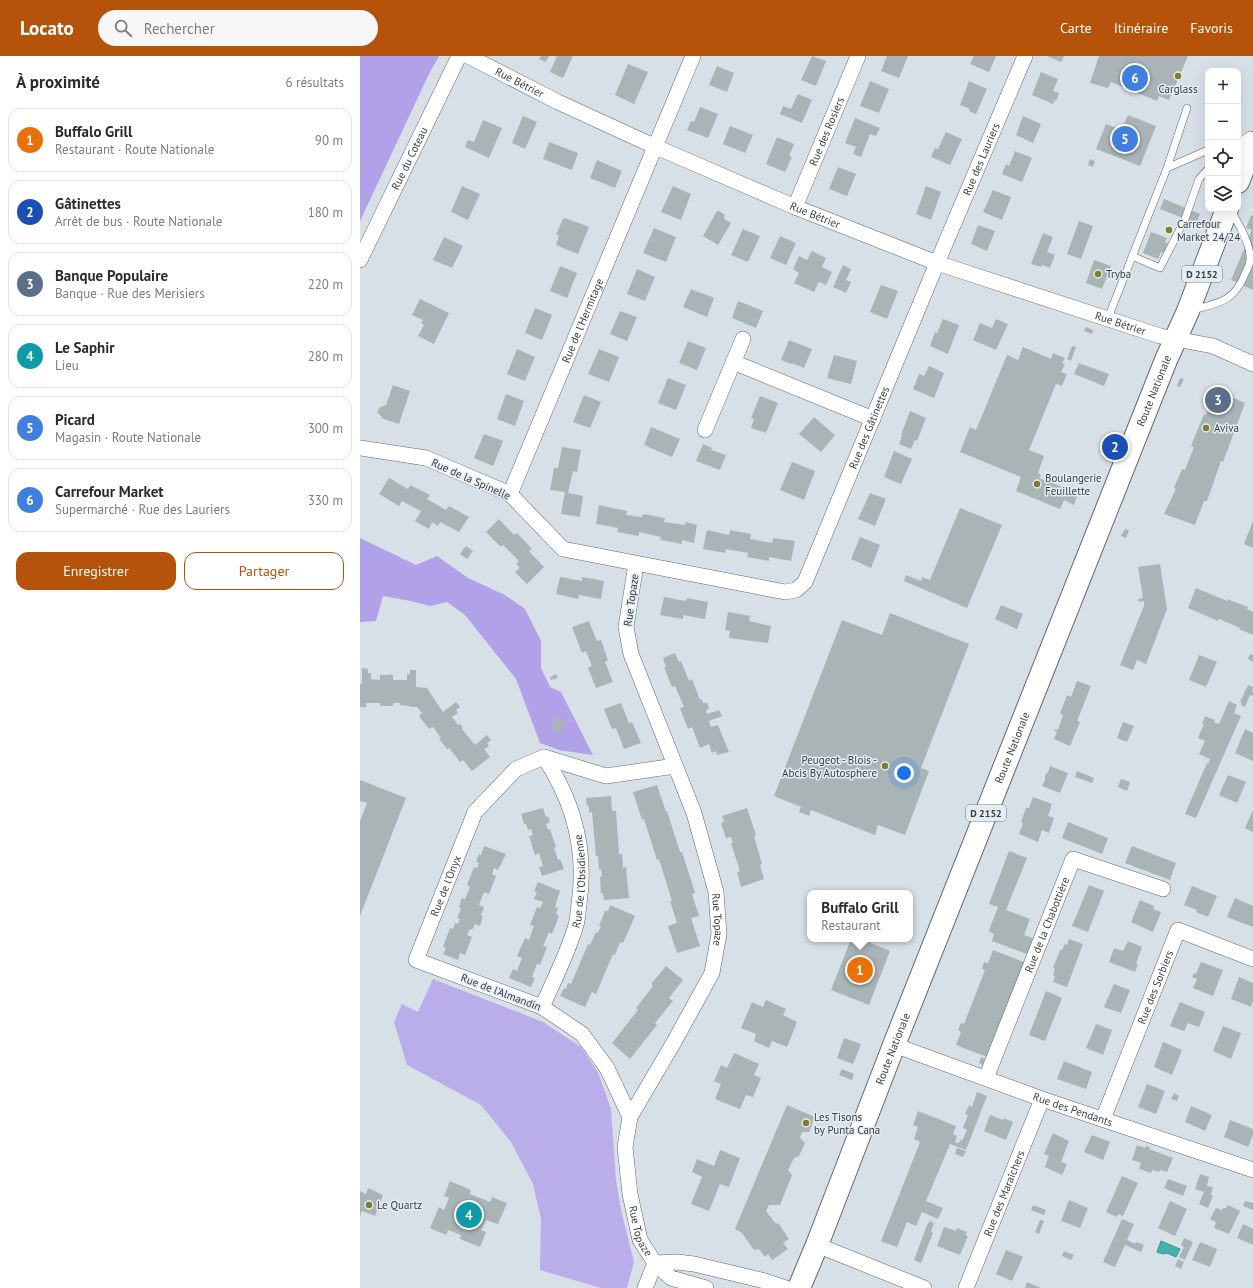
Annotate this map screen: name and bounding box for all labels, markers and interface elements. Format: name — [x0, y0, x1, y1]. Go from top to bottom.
search box — [98, 10, 378, 46]
text: Locato — [20, 16, 74, 40]
icon: search — [112, 17, 134, 39]
text: Rechercher — [144, 19, 215, 38]
text: Carte — [1060, 19, 1092, 37]
text: Itinéraire — [1114, 19, 1168, 37]
text: Favoris — [1190, 19, 1233, 37]
pin: 6 — [1122, 63, 1148, 93]
street label: Rue Bétrier — [493, 64, 547, 101]
map controls — [1205, 68, 1241, 212]
button: + — [1205, 68, 1241, 104]
text: À proximité — [16, 71, 100, 93]
marker: Carglass — [1173, 71, 1183, 81]
text: 6 résultats — [285, 74, 344, 91]
place label: Carglass — [1158, 82, 1198, 96]
street label: Rue des Rosiers — [806, 94, 847, 168]
button: − — [1205, 104, 1241, 140]
street label: Rue des Lauriers — [960, 120, 1003, 198]
text: Buffalo Grill — [55, 122, 132, 141]
pin: 5 — [1112, 124, 1138, 154]
street label: Rue du Coteau — [388, 125, 431, 192]
text: 1 — [26, 132, 34, 149]
text: 90 m — [315, 132, 343, 149]
button: locate — [1205, 140, 1241, 176]
text: Restaurant · Route Nationale — [55, 141, 214, 158]
button: layers — [1205, 176, 1241, 212]
text: Gâtinettes — [55, 194, 121, 213]
street label: Rue Bétrier — [788, 199, 843, 231]
text: 2 — [26, 204, 34, 221]
text: 180 m — [308, 204, 343, 221]
text: Arrêt de bus · Route Nationale — [55, 213, 222, 230]
place label: Carrefour Market 24/24 — [1177, 217, 1240, 244]
marker: Carrefour Market 24/24 — [1164, 225, 1174, 235]
text: Banque Populaire — [55, 266, 168, 285]
road number: D 2152 — [1182, 266, 1222, 282]
place label: Tryba — [1106, 267, 1131, 281]
marker: Tryba — [1093, 269, 1103, 279]
text: 3 — [26, 276, 34, 293]
text: 220 m — [308, 276, 343, 293]
street label: Rue de l'Hermitage — [559, 276, 607, 365]
text: Banque · Rue des Merisiers — [55, 285, 205, 302]
street label: Rue Bétrier — [1093, 308, 1148, 338]
text: Le Saphir — [55, 338, 115, 357]
text: 4 — [26, 348, 34, 365]
text: 280 m — [308, 348, 343, 365]
street label: Route Nationale — [1133, 352, 1175, 428]
text: Lieu — [55, 357, 79, 374]
street label: Rue des Gâtinettes — [846, 384, 892, 471]
pin: 3 — [1205, 385, 1231, 415]
text: Picard — [55, 410, 95, 429]
text: 5 — [26, 420, 34, 437]
text: 300 m — [308, 420, 343, 437]
place label: Aviva — [1214, 421, 1239, 435]
marker: Aviva — [1201, 423, 1211, 433]
text: Magasin · Route Nationale — [55, 429, 201, 446]
pin: 2 — [1102, 432, 1128, 462]
street label: Rue de la Spinelle — [429, 455, 513, 503]
place label: Boulangerie Feuillette — [1045, 471, 1102, 498]
marker: Boulangerie Feuillette — [1032, 479, 1042, 489]
text: Carrefour Market — [55, 482, 163, 501]
text: 6 — [26, 492, 34, 509]
text: 330 m — [308, 492, 343, 509]
text: Supermarché · Rue des Lauriers — [55, 501, 230, 518]
button: Enregistrer — [16, 552, 176, 590]
button: Partager — [184, 552, 344, 590]
street label: Rue Topaze — [620, 572, 642, 627]
street label: Route Nationale — [992, 709, 1033, 785]
place label: Peugeot - Blois - Abcis By Autosphere — [782, 753, 877, 780]
marker: Peugeot - Blois - Abcis By Autosphere — [880, 761, 890, 771]
your location — [894, 763, 914, 783]
road number: D 2152 — [966, 805, 1006, 821]
street label: Rue de l'Obsidienne — [569, 833, 588, 929]
street label: Rue de l'Onyx — [427, 853, 464, 918]
street label: Rue de la Chabottière — [1022, 874, 1072, 975]
popup — [807, 890, 913, 942]
street label: Rue Topaze — [709, 893, 726, 948]
text: Buffalo Grill — [821, 898, 899, 917]
text: Restaurant — [821, 917, 881, 934]
street label: Rue des Sorbiers — [1134, 948, 1176, 1026]
pin: 1 — [847, 955, 873, 985]
street label: Rue de l'Almandin — [459, 970, 543, 1014]
street label: Route Nationale — [872, 1010, 913, 1087]
street label: Rue des Pendants — [1031, 1089, 1115, 1129]
place label: Les Tisons by Punta Cana — [814, 1110, 880, 1137]
marker: Les Tisons by Punta Cana — [801, 1118, 811, 1128]
street label: Rue des Maraîchers — [981, 1148, 1028, 1238]
place label: Le Quartz — [377, 1198, 422, 1212]
marker: Le Quartz — [364, 1200, 374, 1210]
pin: 4 — [456, 1200, 482, 1230]
street label: Rue Topaze — [626, 1204, 656, 1259]

